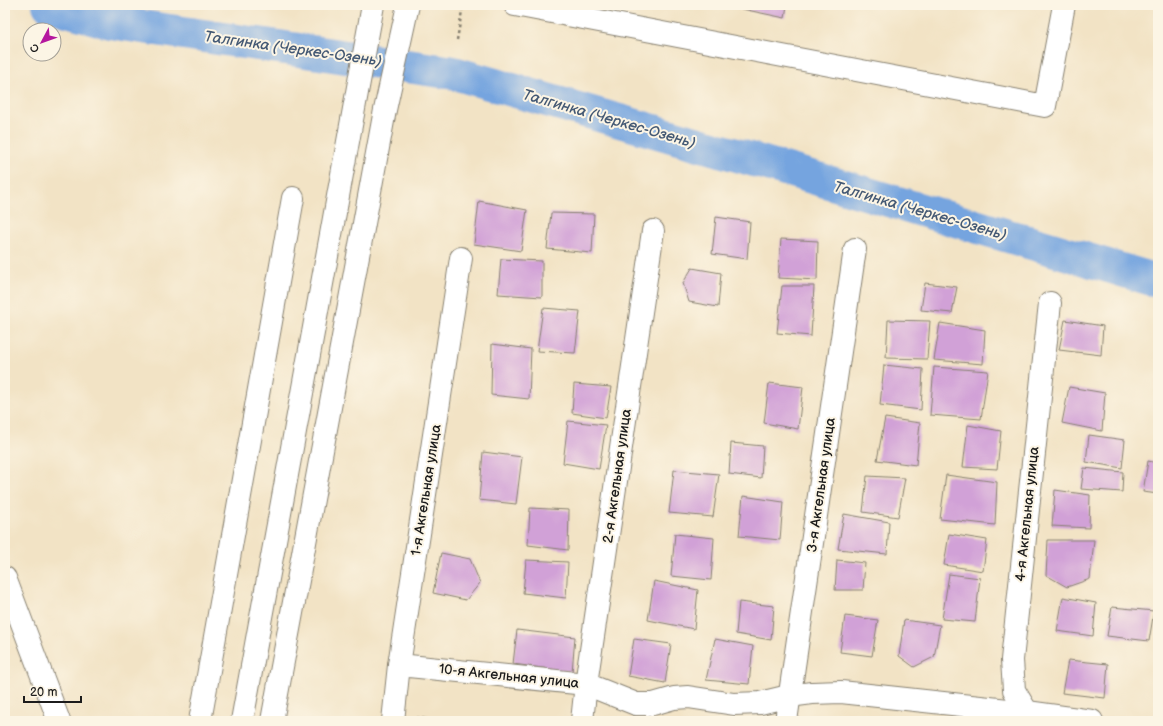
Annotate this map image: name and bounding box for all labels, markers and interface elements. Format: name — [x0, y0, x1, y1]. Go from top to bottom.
north arrow — [22, 22, 62, 62]
water label: Талгинка (Черкес-Озень) — [203, 27, 383, 71]
text: С — [27, 41, 42, 55]
water label: Талгинка (Черкес-Озень) — [520, 85, 698, 153]
water label: Талгинка (Черкес-Озень) — [831, 177, 1009, 245]
street label: 2-я Акгельная улица — [599, 407, 635, 544]
street label: 3-я Акгельная улица — [803, 416, 839, 553]
street label: 1-я Акгельная улица — [407, 422, 445, 557]
street label: 4-я Акгельная улица — [1011, 445, 1043, 582]
street label: 10-я Акгельная улица — [438, 660, 581, 692]
scale bar — [24, 678, 81, 704]
text: 20 m — [30, 685, 57, 700]

